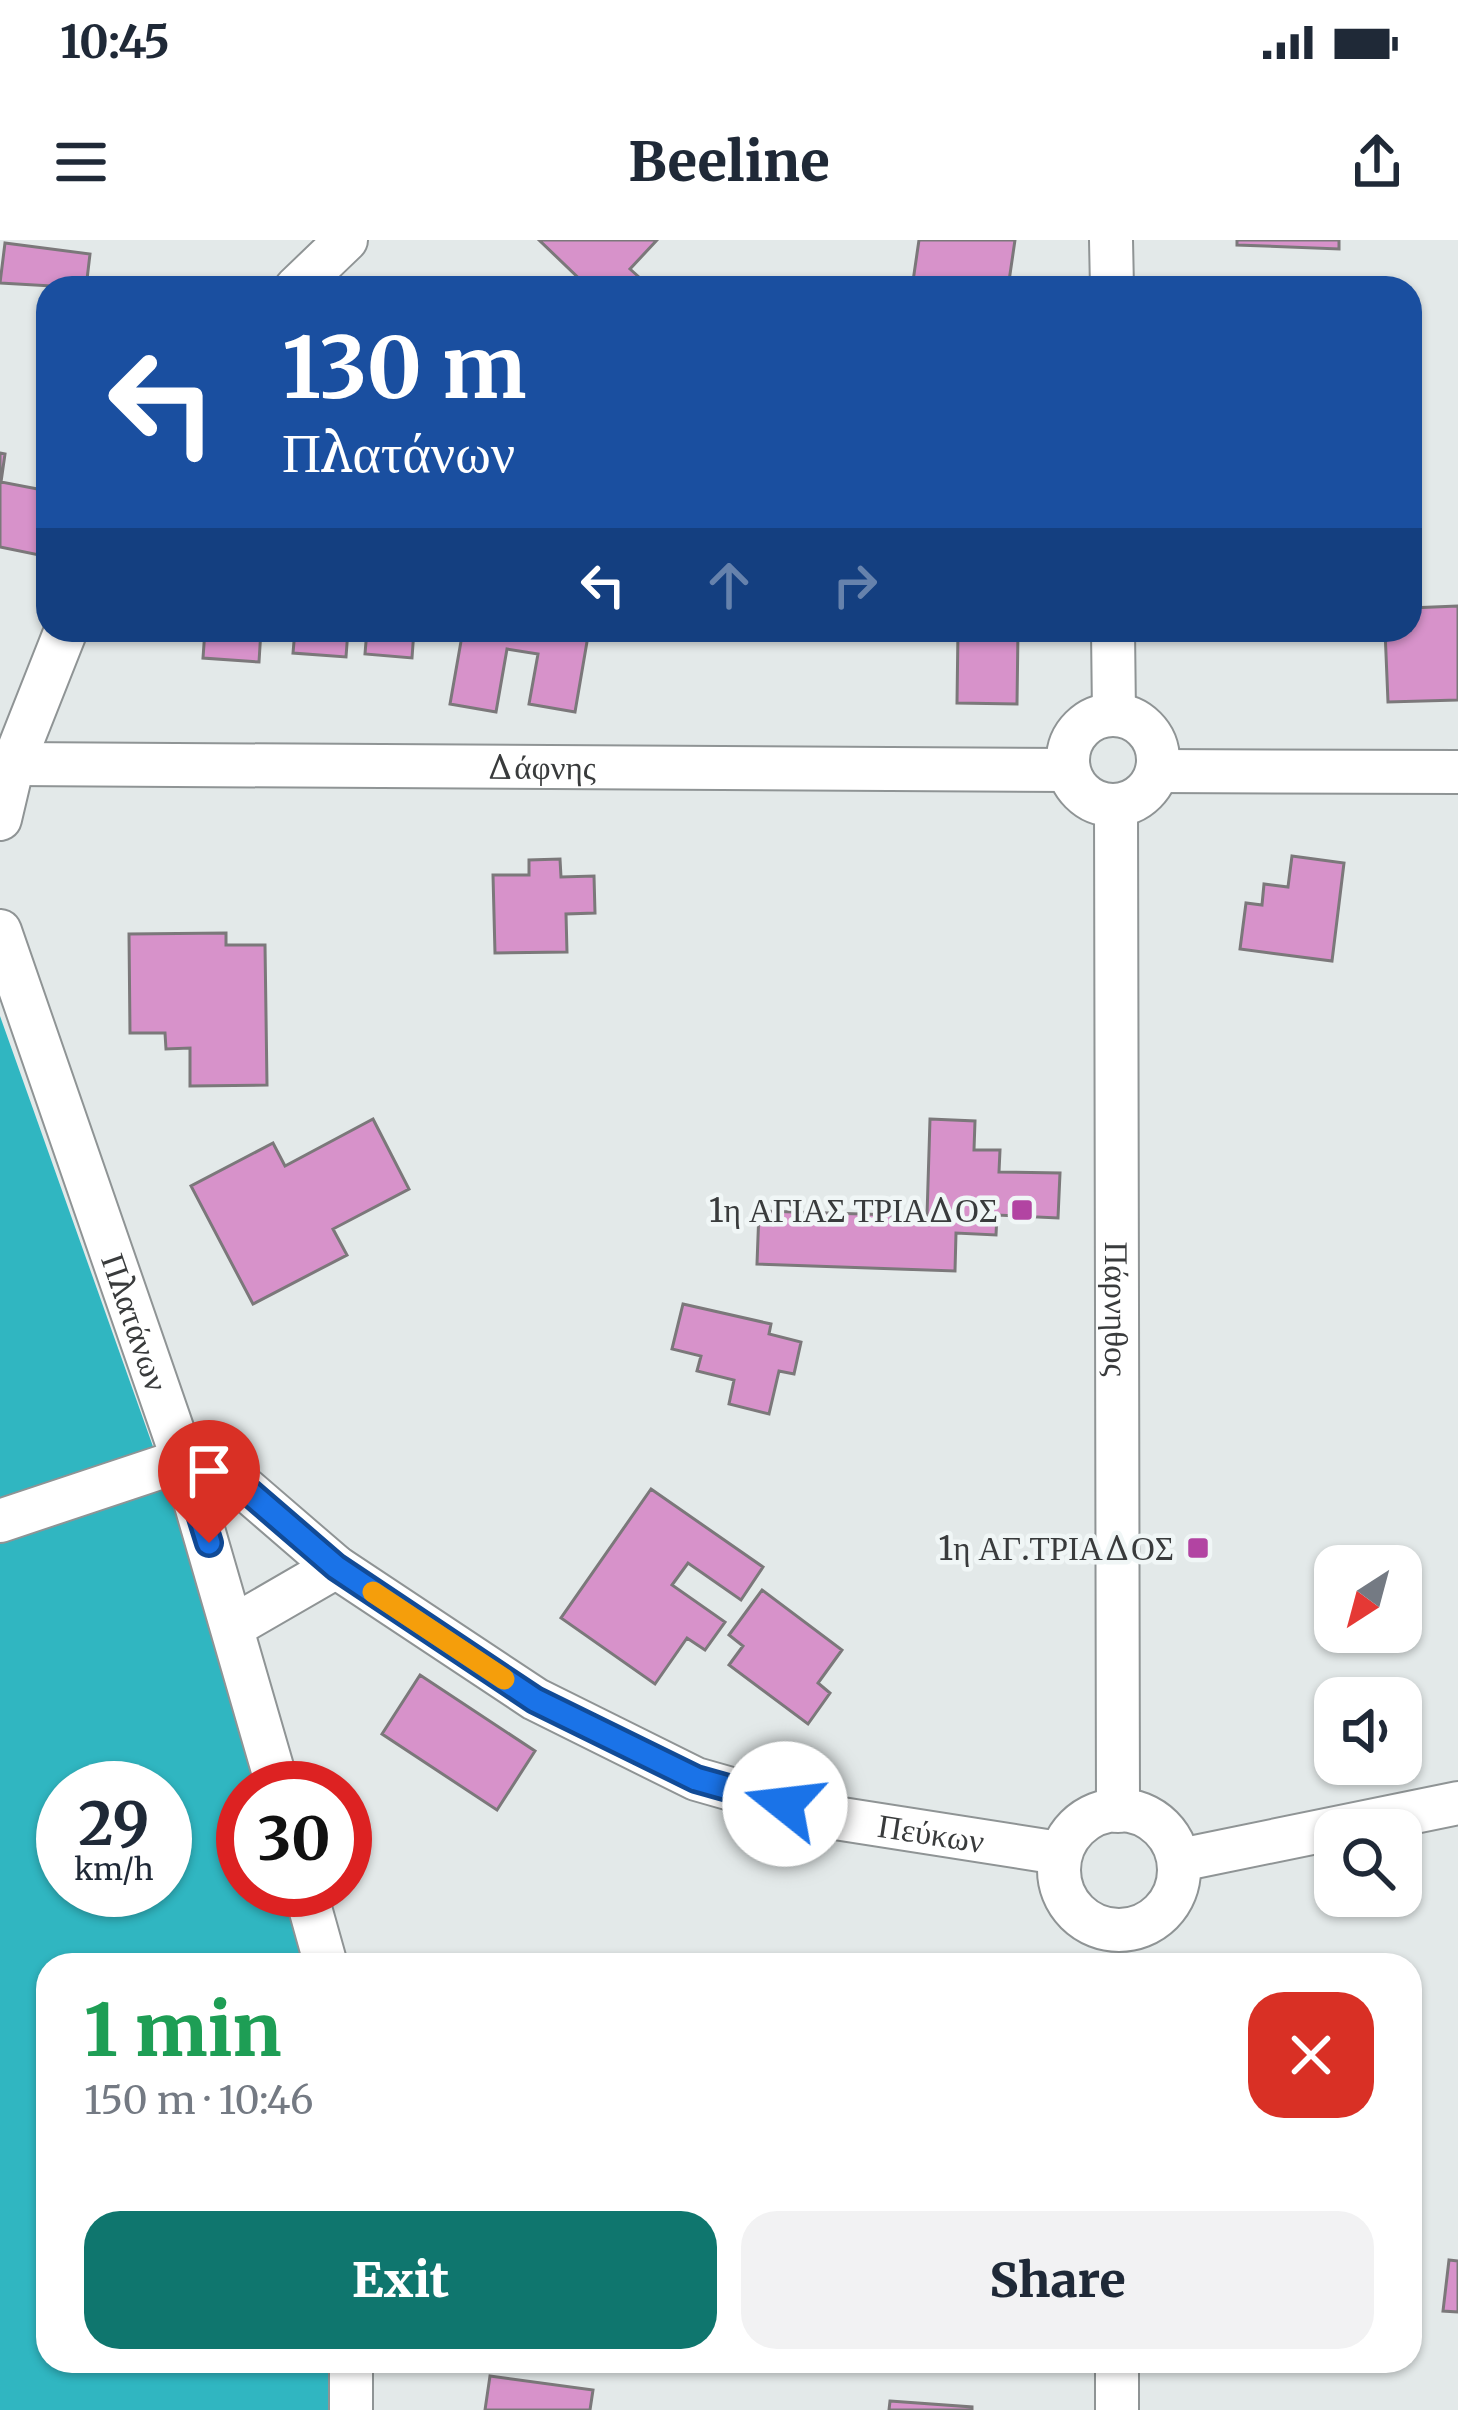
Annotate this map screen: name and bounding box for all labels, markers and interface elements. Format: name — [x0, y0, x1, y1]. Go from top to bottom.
text: 10:45 — [60, 14, 170, 70]
text: Beeline — [628, 128, 830, 196]
icon: menu — [48, 129, 114, 195]
icon: share — [1344, 129, 1410, 195]
text: 130 m — [282, 315, 526, 421]
icon: left — [84, 324, 240, 480]
text: Πλατάνων — [282, 419, 515, 487]
icon: left — [570, 552, 636, 618]
icon: ahead — [696, 552, 762, 618]
icon: right — [822, 552, 888, 618]
street label: Δάφνης — [486, 747, 596, 788]
place label: 1η ΑΓΙΑΣ ΤΡΙΑΔΟΣ — [709, 1190, 998, 1231]
marker: 1η ΑΓΙΑΣ ΤΡΙΑΔΟΣ — [1009, 1197, 1035, 1223]
street label: Πάρνηθος — [1096, 1241, 1137, 1377]
street label: Πλατάνων — [92, 1248, 178, 1397]
pin — [158, 1420, 260, 1543]
icon: arrive — [176, 1438, 242, 1504]
place label: 1η ΑΓ.ΤΡΙΑΔΟΣ — [938, 1528, 1174, 1569]
marker: 1η ΑΓ.ΤΡΙΑΔΟΣ — [1185, 1535, 1211, 1561]
north arrow — [1314, 1545, 1422, 1653]
map controls — [1314, 1545, 1422, 1917]
button: sound — [1314, 1677, 1422, 1785]
position arrow — [722, 1741, 848, 1867]
speed limit sign: 30 — [216, 1761, 372, 1917]
text: 29 — [78, 1786, 150, 1861]
street label: Πεύκων — [875, 1805, 987, 1862]
button: search — [1314, 1809, 1422, 1917]
text: km/h — [74, 1850, 154, 1888]
text: 1 min — [84, 1985, 281, 2076]
button: close — [1248, 1992, 1374, 2118]
text: 150 m · 10:46 — [84, 2076, 314, 2125]
button: Exit — [84, 2211, 717, 2349]
button: Share — [741, 2211, 1374, 2349]

